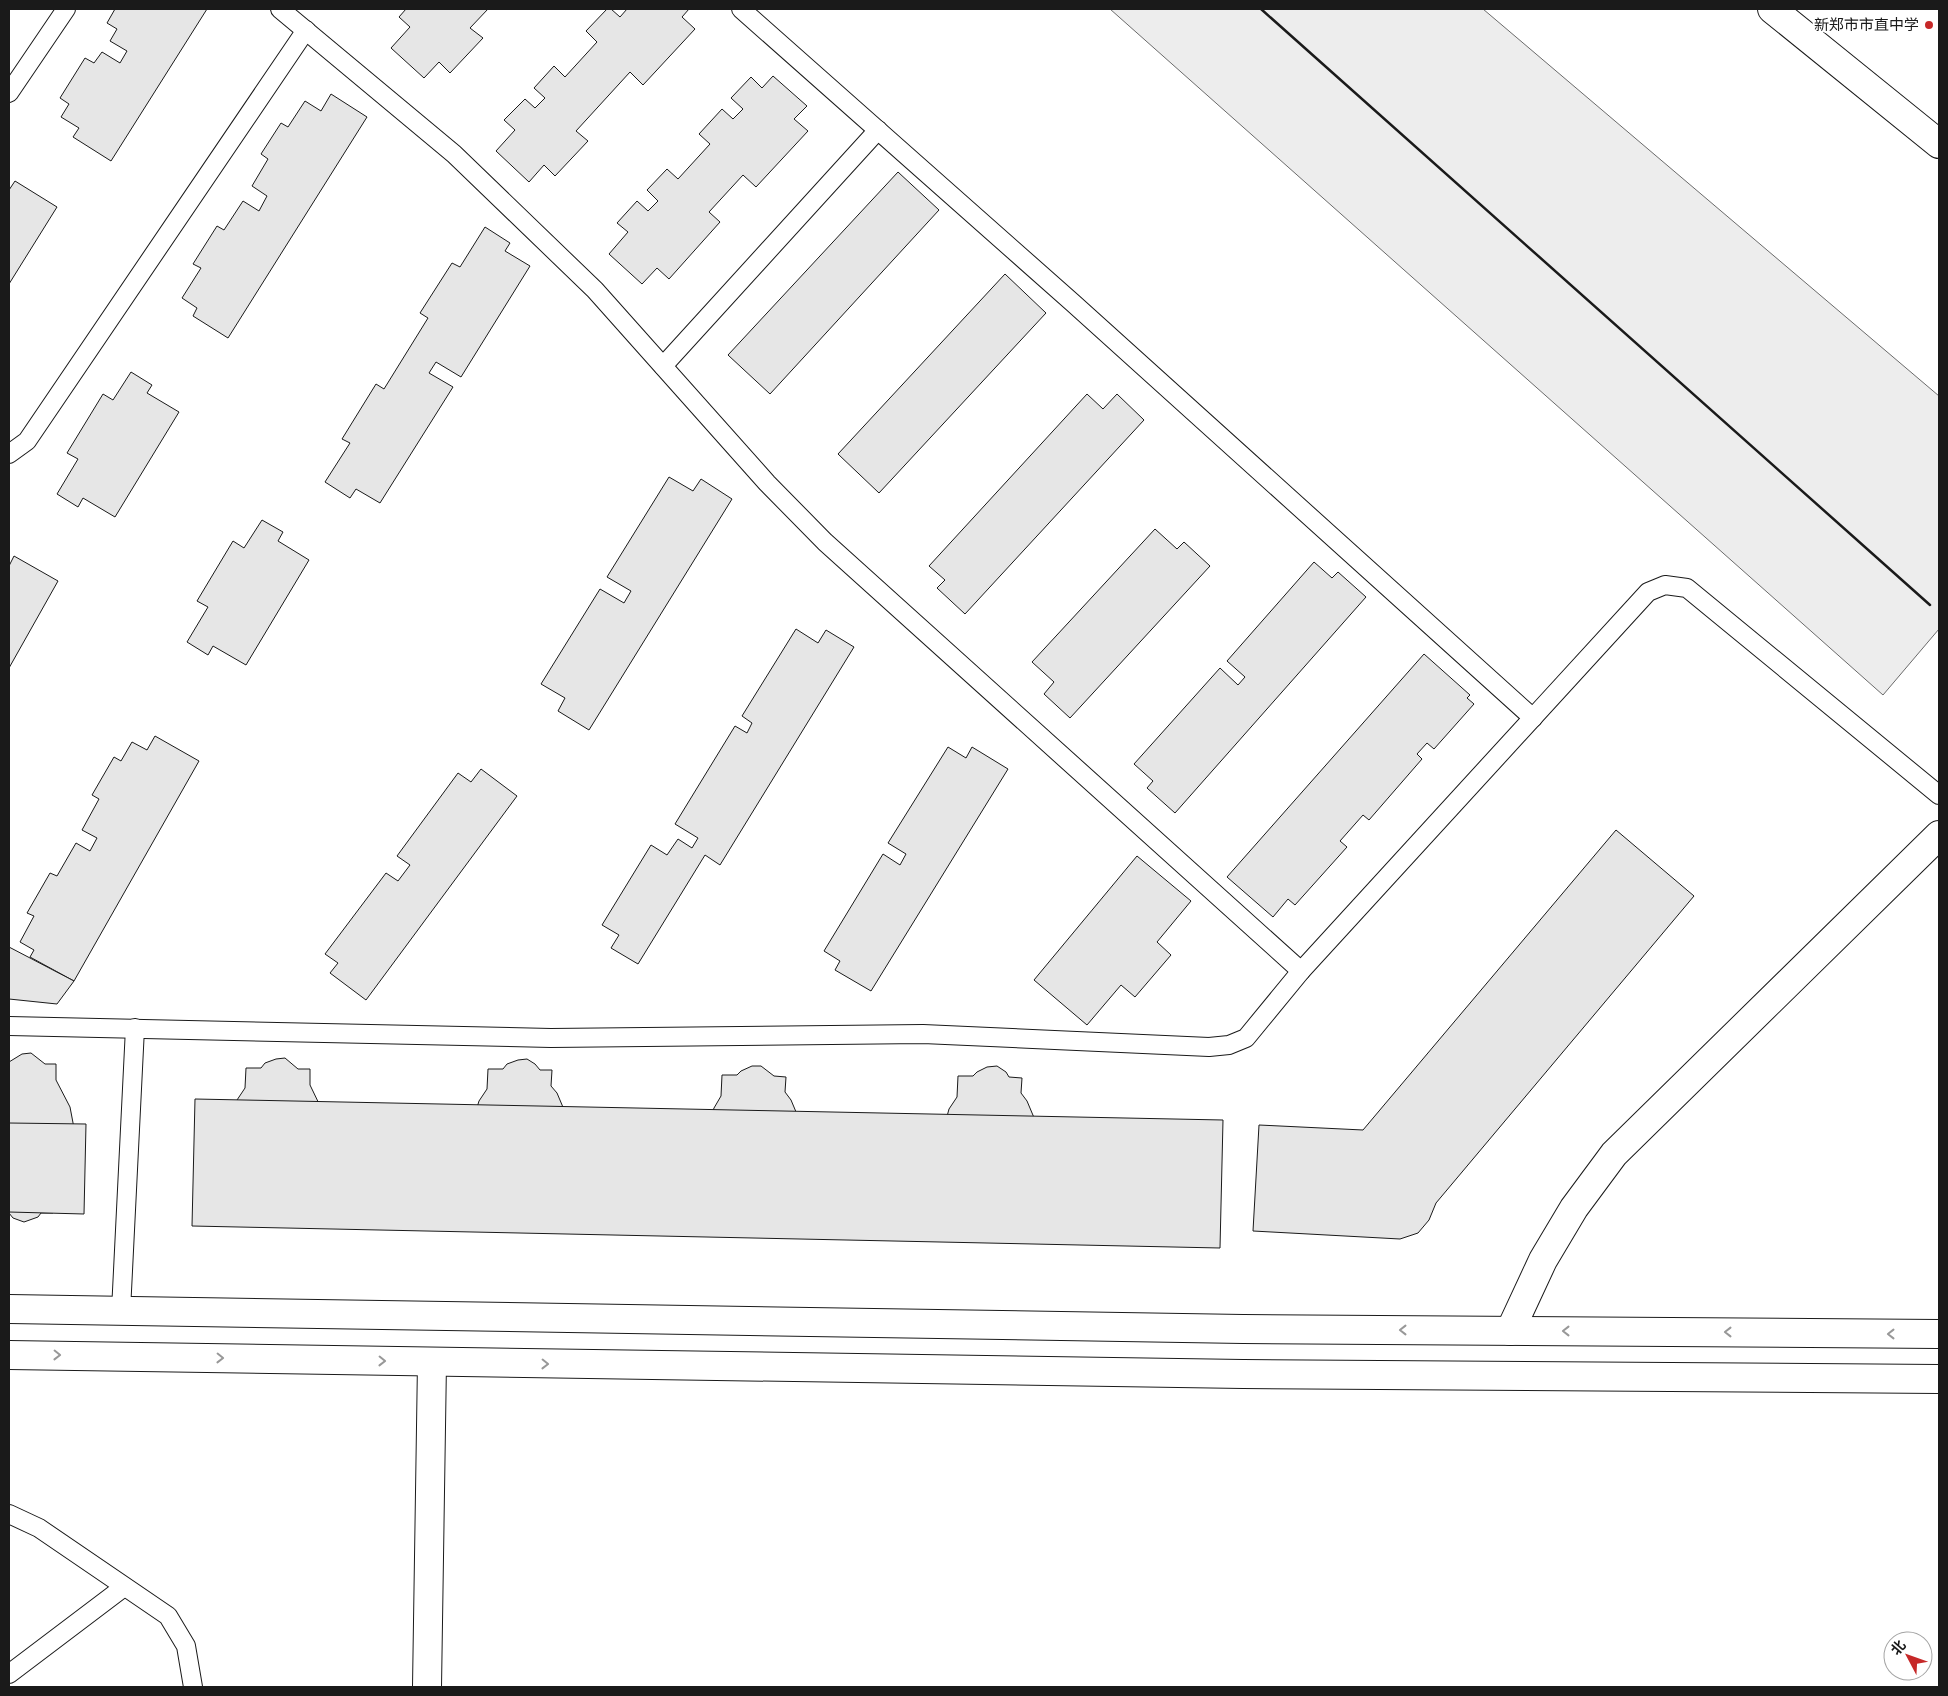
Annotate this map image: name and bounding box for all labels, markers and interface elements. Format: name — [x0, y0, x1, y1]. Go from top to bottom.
place label: 新郑市市直中学 — [1814, 16, 1919, 34]
marker: 新郑市市直中学 — [1923, 19, 1935, 31]
one-way arrow — [1399, 1325, 1406, 1335]
one-way arrow — [1561, 1326, 1569, 1336]
one-way arrow — [1724, 1327, 1732, 1338]
one-way arrow — [1886, 1329, 1894, 1339]
one-way arrow — [54, 1350, 62, 1361]
one-way arrow — [216, 1353, 224, 1363]
one-way arrow — [379, 1356, 387, 1366]
one-way arrow — [542, 1359, 549, 1369]
north arrow — [1883, 1631, 1933, 1681]
text: 北 — [1888, 1637, 1909, 1658]

